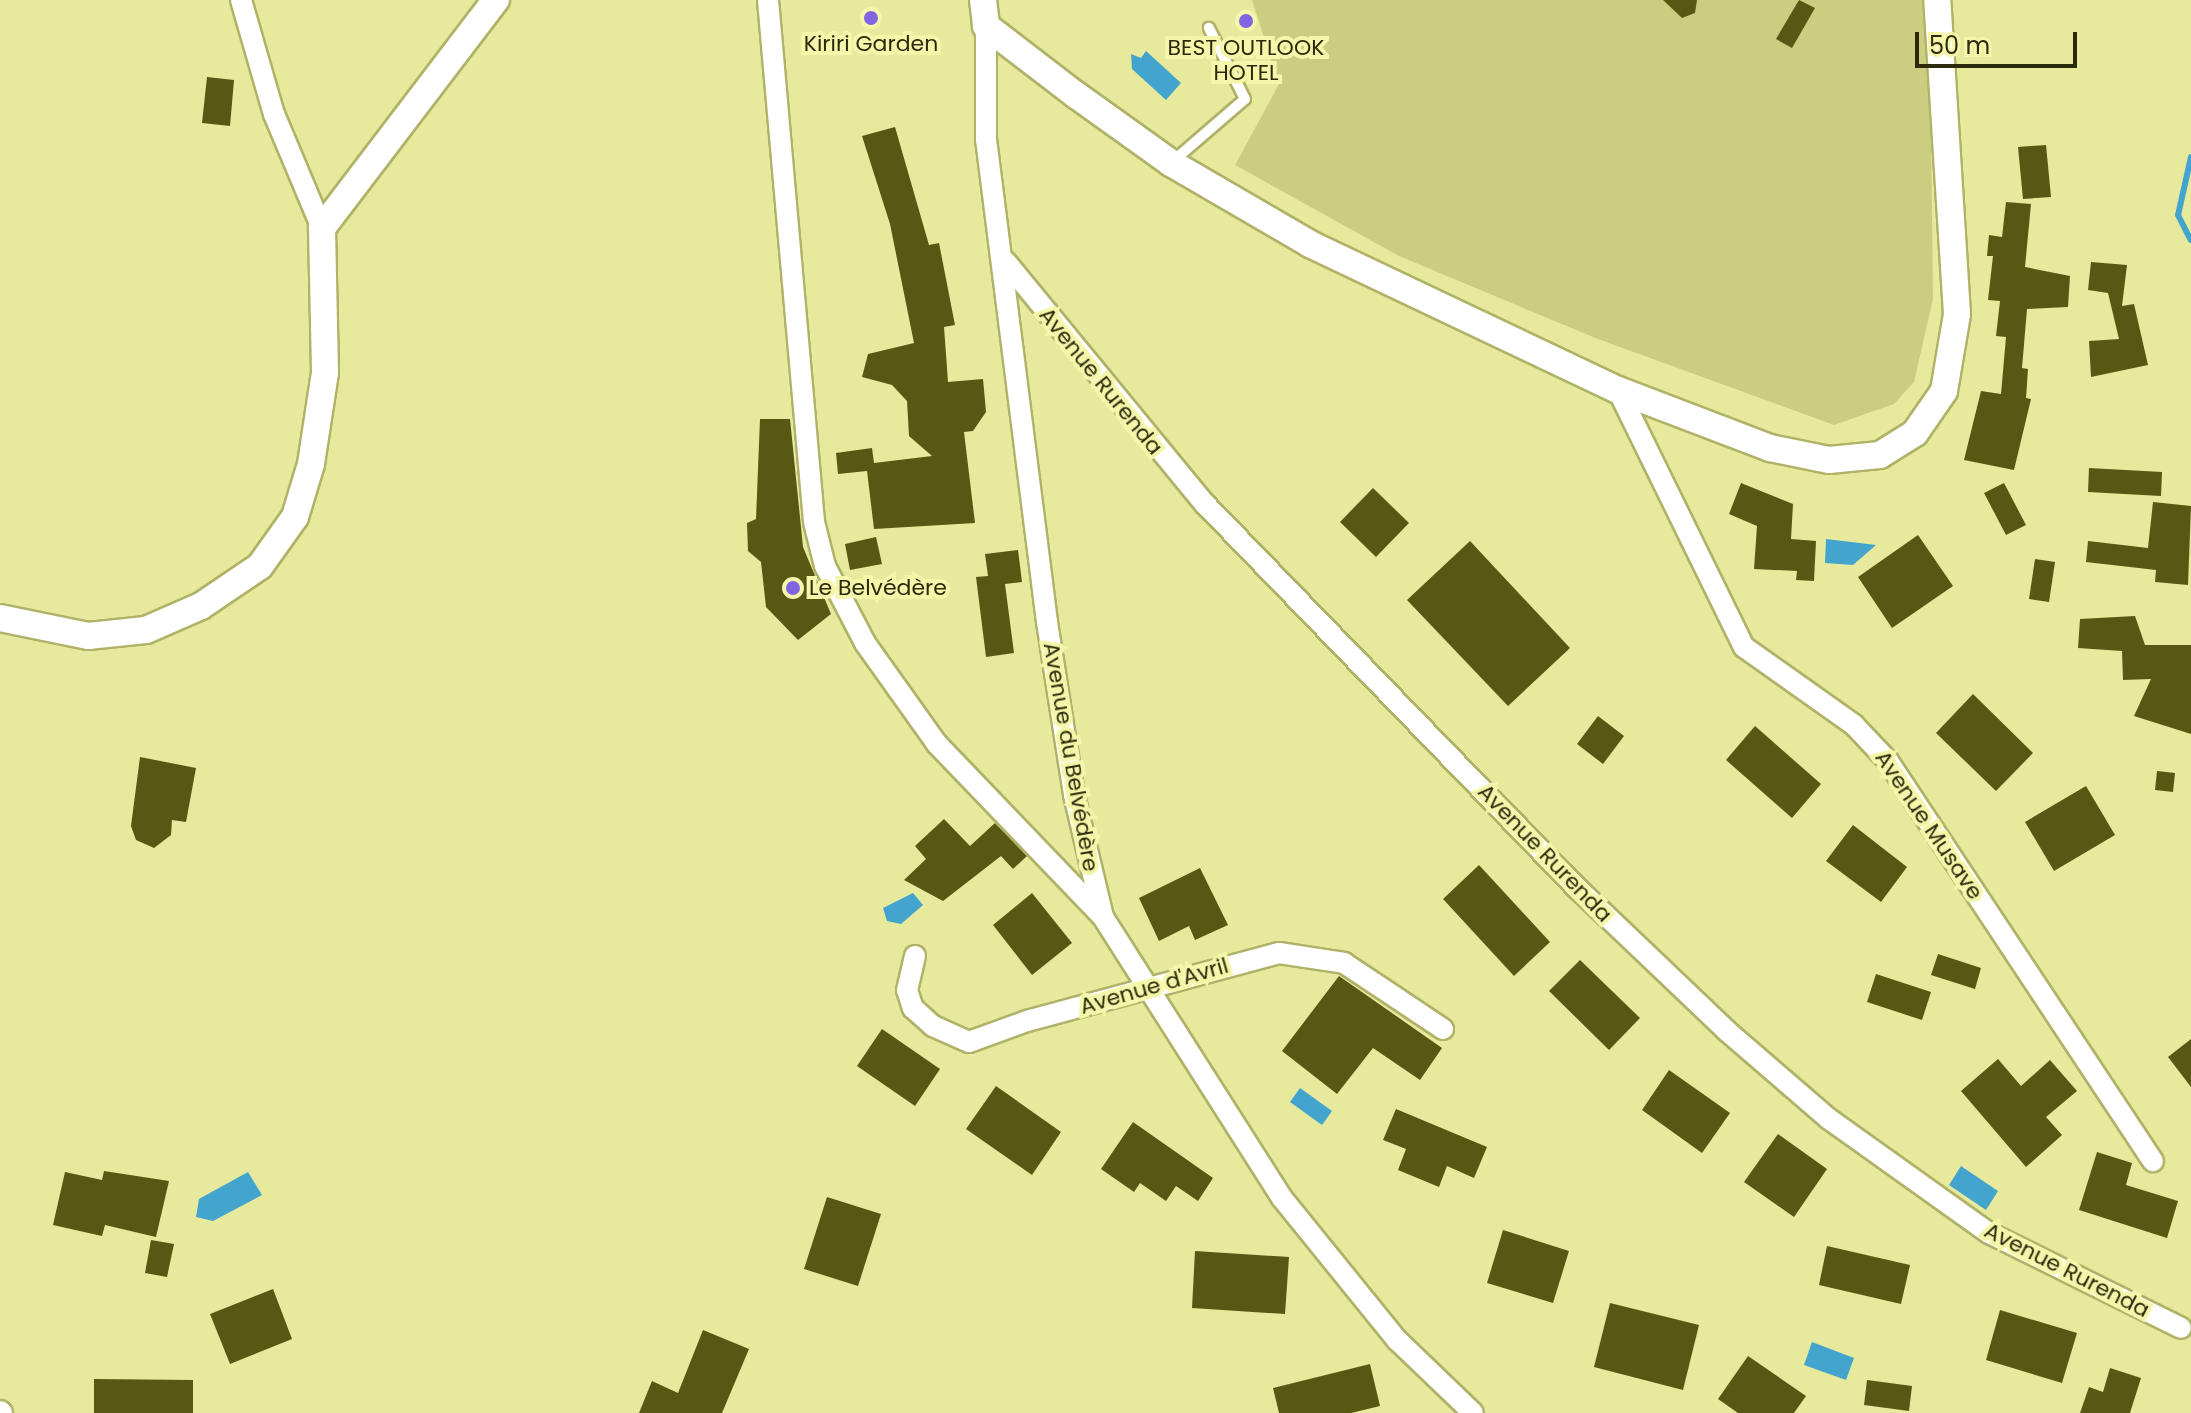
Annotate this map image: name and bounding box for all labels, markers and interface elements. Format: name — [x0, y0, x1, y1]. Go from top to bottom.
marker: Kiriri Garden — [862, 9, 880, 27]
marker: BEST OUTLOOK HOTEL — [1237, 12, 1255, 30]
scale bar — [1919, 16, 2081, 66]
text: 50 m — [1929, 29, 1990, 62]
place label: Kiriri Garden — [804, 31, 938, 57]
place label: BEST OUTLOOK HOTEL — [1168, 34, 1324, 86]
street label: Avenue Rurenda — [1034, 302, 1168, 460]
place label: Le Belvédère — [809, 575, 947, 601]
marker: Le Belvédère — [784, 579, 802, 597]
street label: Avenue du Belvédère — [1038, 640, 1104, 874]
street label: Avenue Musave — [1869, 746, 1989, 904]
street label: Avenue Rurenda — [1472, 779, 1618, 927]
street label: Avenue d'Avril — [1077, 952, 1231, 1020]
street label: Avenue Rurenda — [1980, 1217, 2154, 1323]

